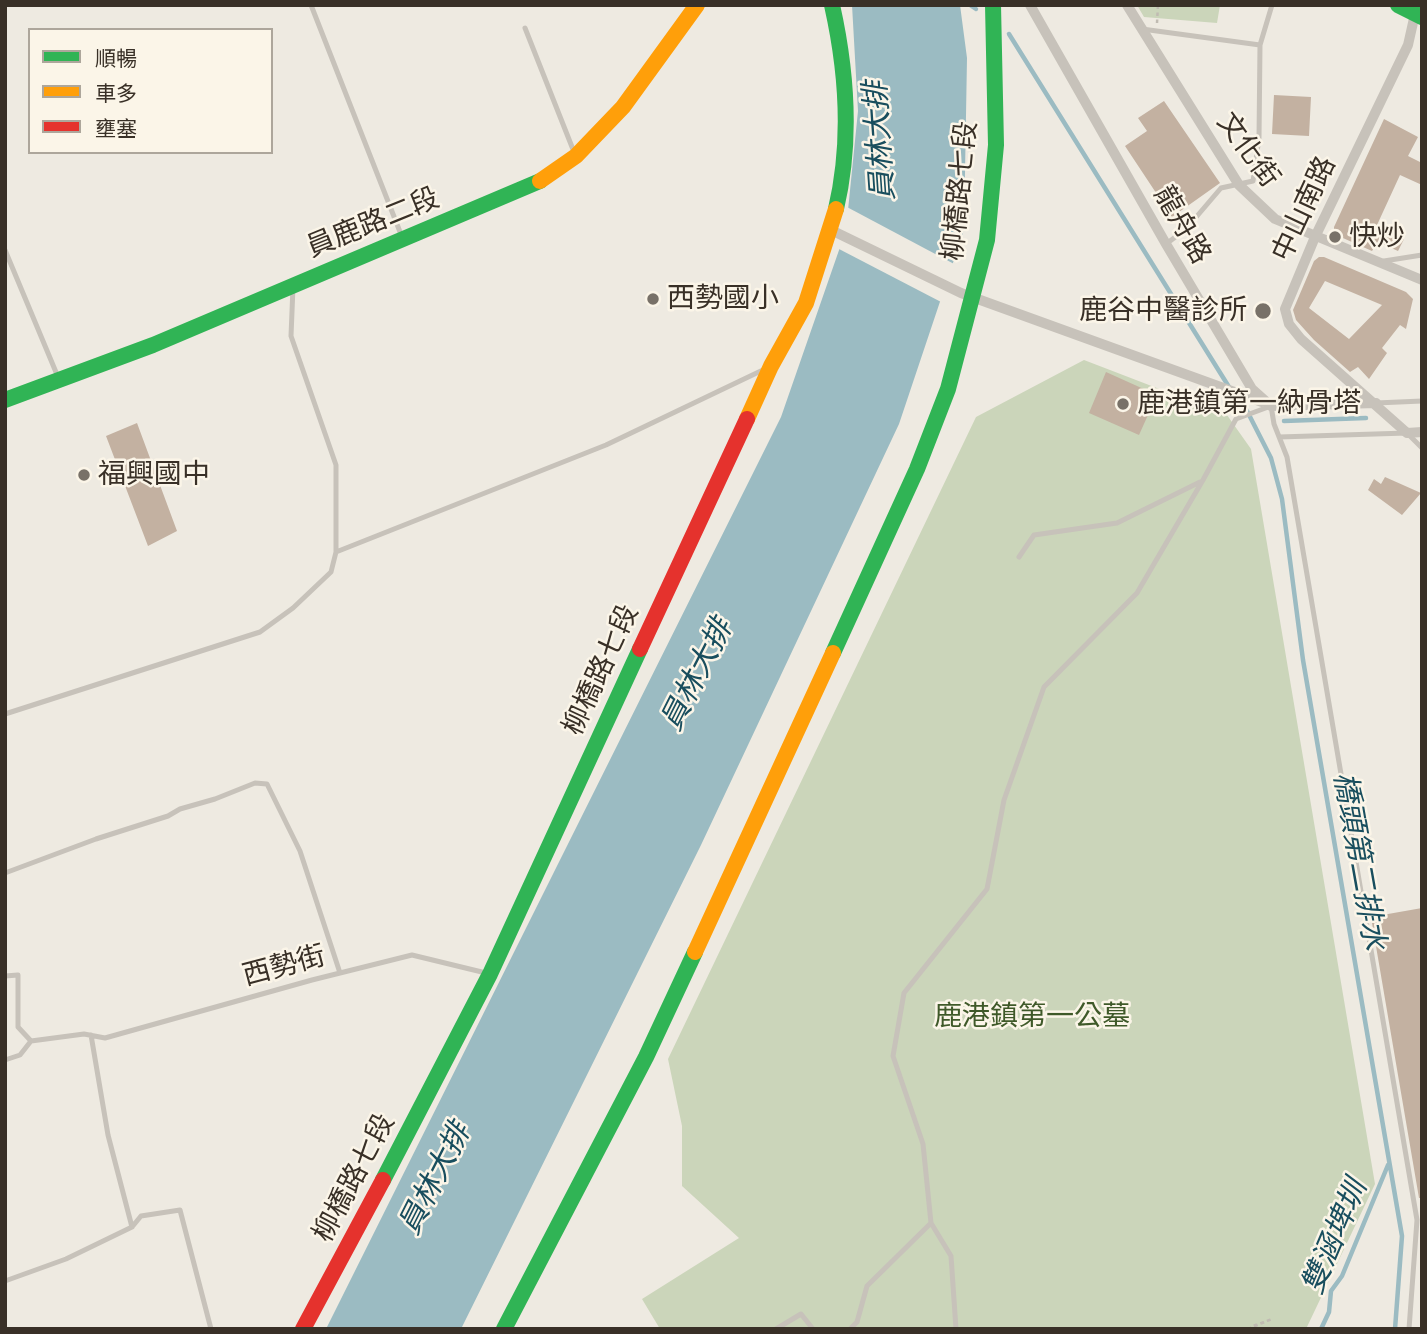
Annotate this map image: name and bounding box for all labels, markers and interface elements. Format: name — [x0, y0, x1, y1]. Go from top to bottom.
legend — [28, 28, 273, 154]
text: 順暢 — [95, 49, 137, 70]
water label: 員林大排 — [858, 80, 902, 202]
text: 車多 — [95, 84, 137, 105]
street label: 文化街 — [1210, 106, 1286, 194]
text: 壅塞 — [95, 119, 137, 140]
street label: 柳橋路七段 — [936, 120, 984, 262]
street label: 中山南路 — [1265, 151, 1343, 267]
street label: 龍舟路 — [1146, 180, 1218, 270]
street label: 員鹿路二段 — [302, 181, 444, 265]
place label: 快炒 — [1349, 220, 1405, 254]
marker: 快炒 — [1327, 229, 1343, 245]
place label: 西勢國小 — [667, 282, 779, 316]
marker: 西勢國小 — [645, 291, 661, 307]
place label: 鹿谷中醫診所 — [1079, 294, 1247, 328]
marker: 鹿谷中醫診所 — [1253, 301, 1273, 321]
place label: 鹿港鎮第一納骨塔 — [1137, 387, 1361, 421]
marker: 鹿港鎮第一納骨塔 — [1115, 396, 1131, 412]
place label: 福興國中 — [98, 458, 210, 492]
marker: 福興國中 — [76, 467, 92, 483]
street label: 柳橋路七段 — [556, 599, 646, 741]
water label: 員林大排 — [654, 613, 740, 737]
water label: 橋頭第二排水 — [1326, 769, 1392, 953]
street label: 西勢街 — [239, 939, 329, 993]
park label: 鹿港鎮第一公墓 — [934, 1000, 1130, 1034]
street label: 柳橋路七段 — [306, 1108, 402, 1248]
water label: 員林大排 — [392, 1117, 478, 1241]
water label: 雙涵埤圳 — [1295, 1175, 1375, 1299]

